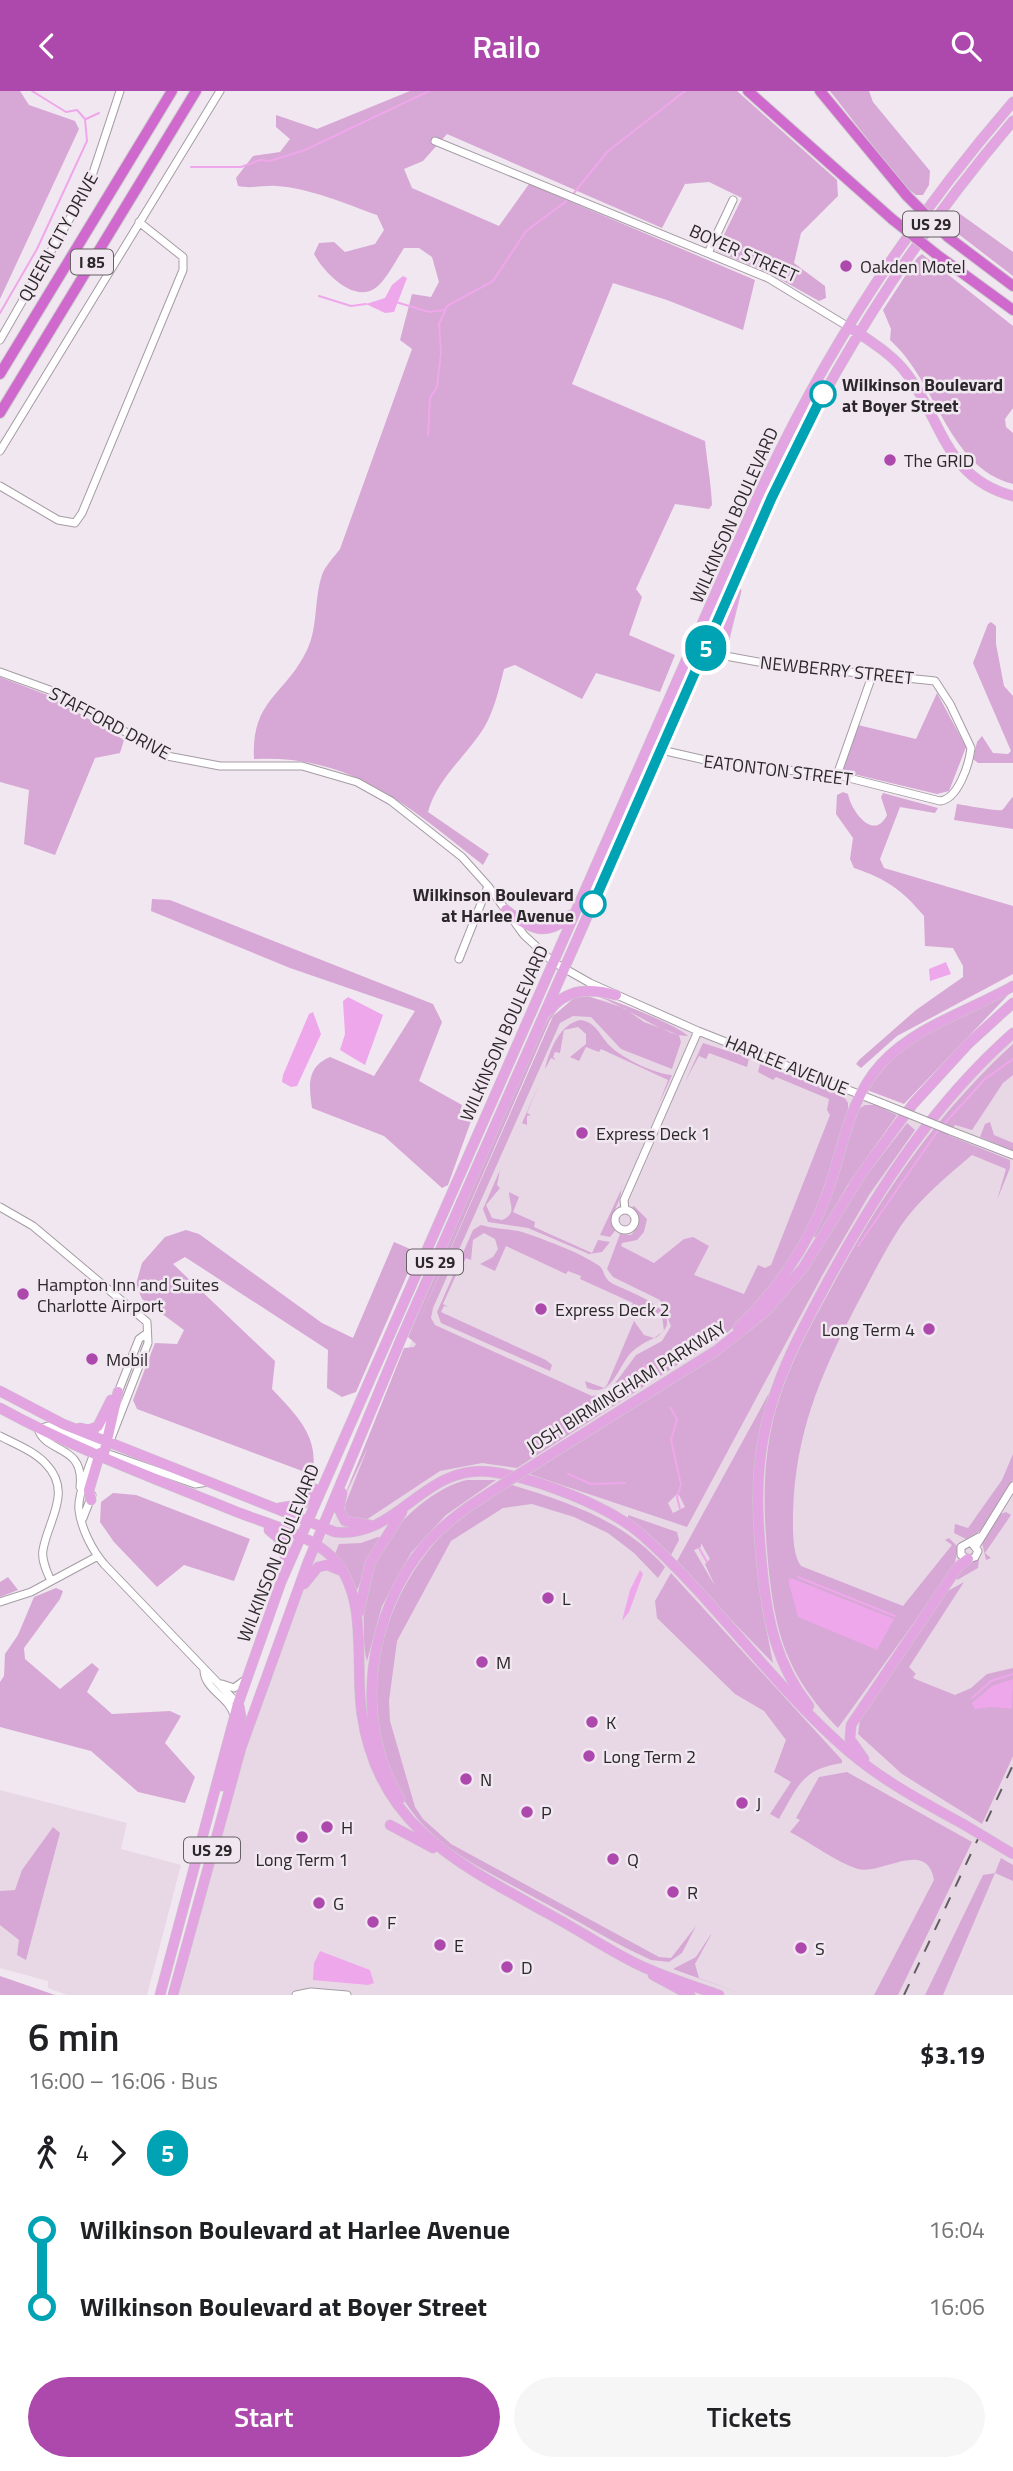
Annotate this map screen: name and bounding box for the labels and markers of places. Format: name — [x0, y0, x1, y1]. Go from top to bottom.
place label: Oakden Motel — [860, 253, 966, 280]
marker: Oakden Motel — [838, 258, 854, 274]
place label: Wilkinson Boulevard at Boyer Street — [842, 371, 1003, 419]
marker: Wilkinson Boulevard at Boyer Street — [810, 381, 836, 407]
place label: The GRID — [904, 447, 974, 474]
marker: The GRID — [882, 452, 898, 468]
place label: Wilkinson Boulevard at Harlee Avenue — [413, 881, 574, 929]
marker: Wilkinson Boulevard at Harlee Avenue — [580, 891, 606, 917]
place label: Express Deck 1 — [596, 1120, 711, 1147]
marker: Express Deck 1 — [574, 1125, 590, 1141]
place label: Hampton Inn and Suites Charlotte Airport — [37, 1271, 219, 1319]
marker: Hampton Inn and Suites Charlotte Airport — [15, 1286, 31, 1302]
place label: Express Deck 2 — [555, 1296, 670, 1323]
marker: Express Deck 2 — [533, 1301, 549, 1317]
place label: Long Term 4 — [822, 1316, 915, 1343]
marker: Long Term 4 — [921, 1321, 937, 1337]
place label: Mobil — [106, 1346, 148, 1373]
marker: Mobil — [84, 1351, 100, 1367]
place label: L — [562, 1585, 571, 1612]
marker: L — [540, 1590, 556, 1606]
place label: M — [496, 1649, 511, 1676]
marker: M — [474, 1654, 490, 1670]
place label: K — [606, 1709, 616, 1736]
marker: K — [584, 1714, 600, 1730]
place label: Long Term 2 — [603, 1743, 696, 1770]
marker: Long Term 2 — [581, 1748, 597, 1764]
place label: N — [480, 1766, 492, 1793]
marker: N — [458, 1771, 474, 1787]
place label: J — [756, 1790, 761, 1817]
marker: J — [734, 1795, 750, 1811]
place label: P — [541, 1799, 552, 1826]
marker: P — [519, 1804, 535, 1820]
place label: H — [341, 1814, 353, 1841]
marker: H — [319, 1819, 335, 1835]
marker: Long Term 1 — [294, 1829, 310, 1845]
place label: Long Term 1 — [255, 1846, 349, 1873]
place label: Q — [627, 1846, 639, 1873]
marker: Q — [605, 1851, 621, 1867]
place label: R — [687, 1879, 698, 1906]
marker: R — [665, 1884, 681, 1900]
place label: G — [333, 1890, 344, 1917]
marker: G — [311, 1895, 327, 1911]
place label: F — [387, 1909, 396, 1936]
marker: F — [365, 1914, 381, 1930]
place label: E — [454, 1932, 464, 1959]
place label: S — [815, 1935, 825, 1962]
marker: E — [432, 1937, 448, 1953]
marker: S — [793, 1940, 809, 1956]
place label: D — [521, 1954, 533, 1981]
marker: D — [499, 1959, 515, 1975]

